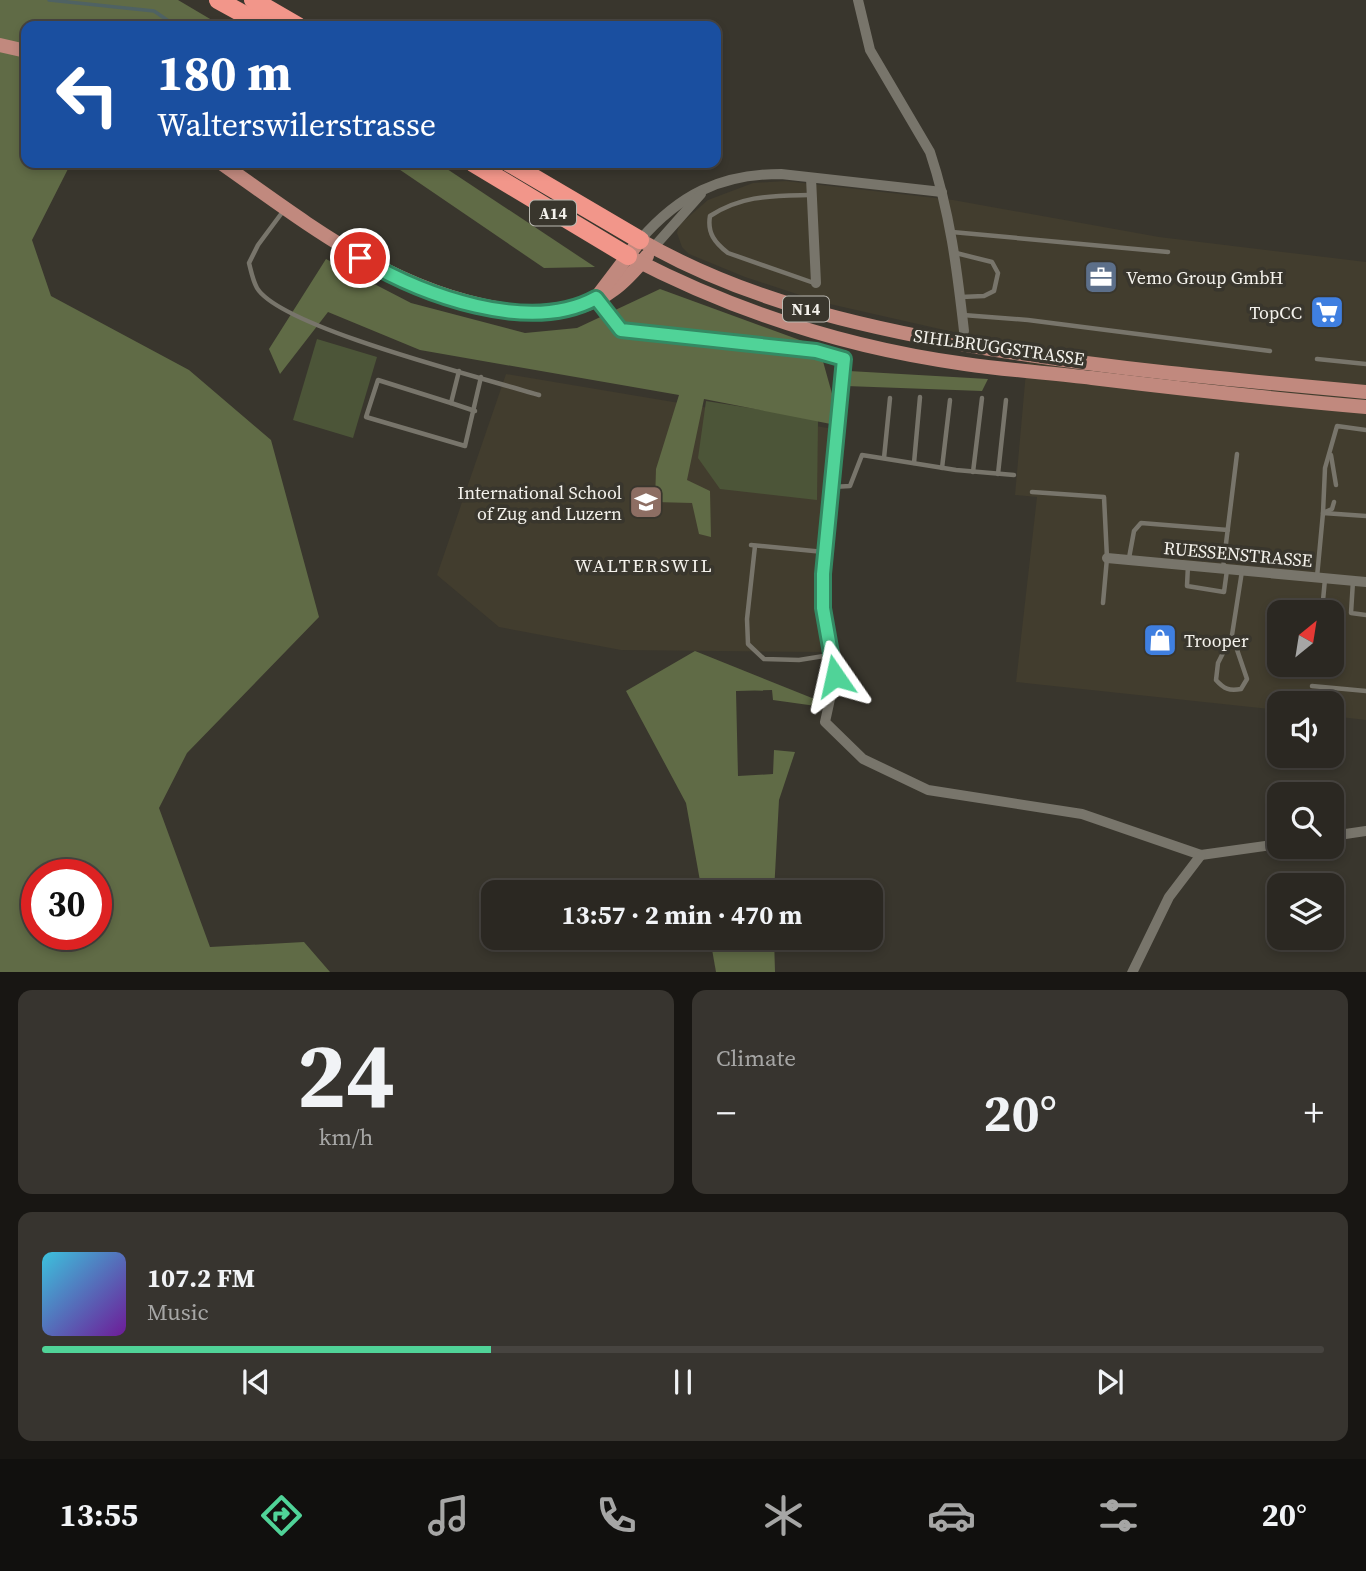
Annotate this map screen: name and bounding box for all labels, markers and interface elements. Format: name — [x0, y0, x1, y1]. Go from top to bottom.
text: 180 m — [157, 39, 292, 106]
icon: left — [42, 49, 133, 140]
text: Walterswilerstrasse — [157, 103, 436, 147]
road number: A14 — [530, 200, 576, 226]
pin — [330, 228, 390, 288]
icon: arrive — [341, 239, 379, 277]
office icon: Vemo Group GmbH — [1082, 258, 1120, 296]
place label: Vemo Group GmbH — [1126, 265, 1283, 290]
supermarket icon: TopCC — [1308, 293, 1346, 331]
road number: N14 — [783, 296, 829, 322]
place label: TopCC — [1249, 300, 1302, 325]
street label: SIHLBRUGGSTRASSE — [912, 323, 1086, 371]
place label: International School of Zug and Luzern — [457, 480, 622, 526]
school or university icon: International School of Zug and Luzern — [627, 483, 665, 521]
street label: RUESSENSTRASSE — [1162, 535, 1314, 573]
district label: WALTERSWIL — [574, 552, 714, 578]
north arrow — [1267, 600, 1344, 677]
map controls — [1267, 600, 1344, 950]
shop icon: Trooper — [1141, 621, 1179, 659]
place label: Trooper — [1184, 628, 1249, 653]
position arrow — [798, 639, 872, 713]
button: sound — [1267, 691, 1344, 768]
button: search — [1267, 782, 1344, 859]
speed limit sign: 30 — [21, 859, 112, 950]
button: layers — [1267, 873, 1344, 950]
text: 13:57 · 2 min · 470 m — [562, 897, 802, 933]
text: 24 — [297, 1013, 395, 1137]
text: Climate — [716, 1042, 796, 1074]
text: 20° — [983, 1077, 1057, 1148]
text: − — [716, 1087, 736, 1139]
text: + — [1304, 1087, 1324, 1139]
text: km/h — [319, 1121, 373, 1153]
text: 107.2 FM — [147, 1260, 255, 1296]
text: Music — [147, 1296, 209, 1328]
icon: previous — [237, 1363, 275, 1401]
icon: pause — [664, 1363, 702, 1401]
icon: next — [1091, 1363, 1129, 1401]
icon: directions — [257, 1491, 306, 1540]
icon: music — [424, 1491, 473, 1540]
icon: phone — [592, 1491, 641, 1540]
icon: climate — [759, 1491, 808, 1540]
icon: car — [927, 1491, 976, 1540]
icon: filters — [1094, 1491, 1143, 1540]
text: 13:55 — [59, 1493, 138, 1537]
text: 20° — [1262, 1493, 1307, 1537]

